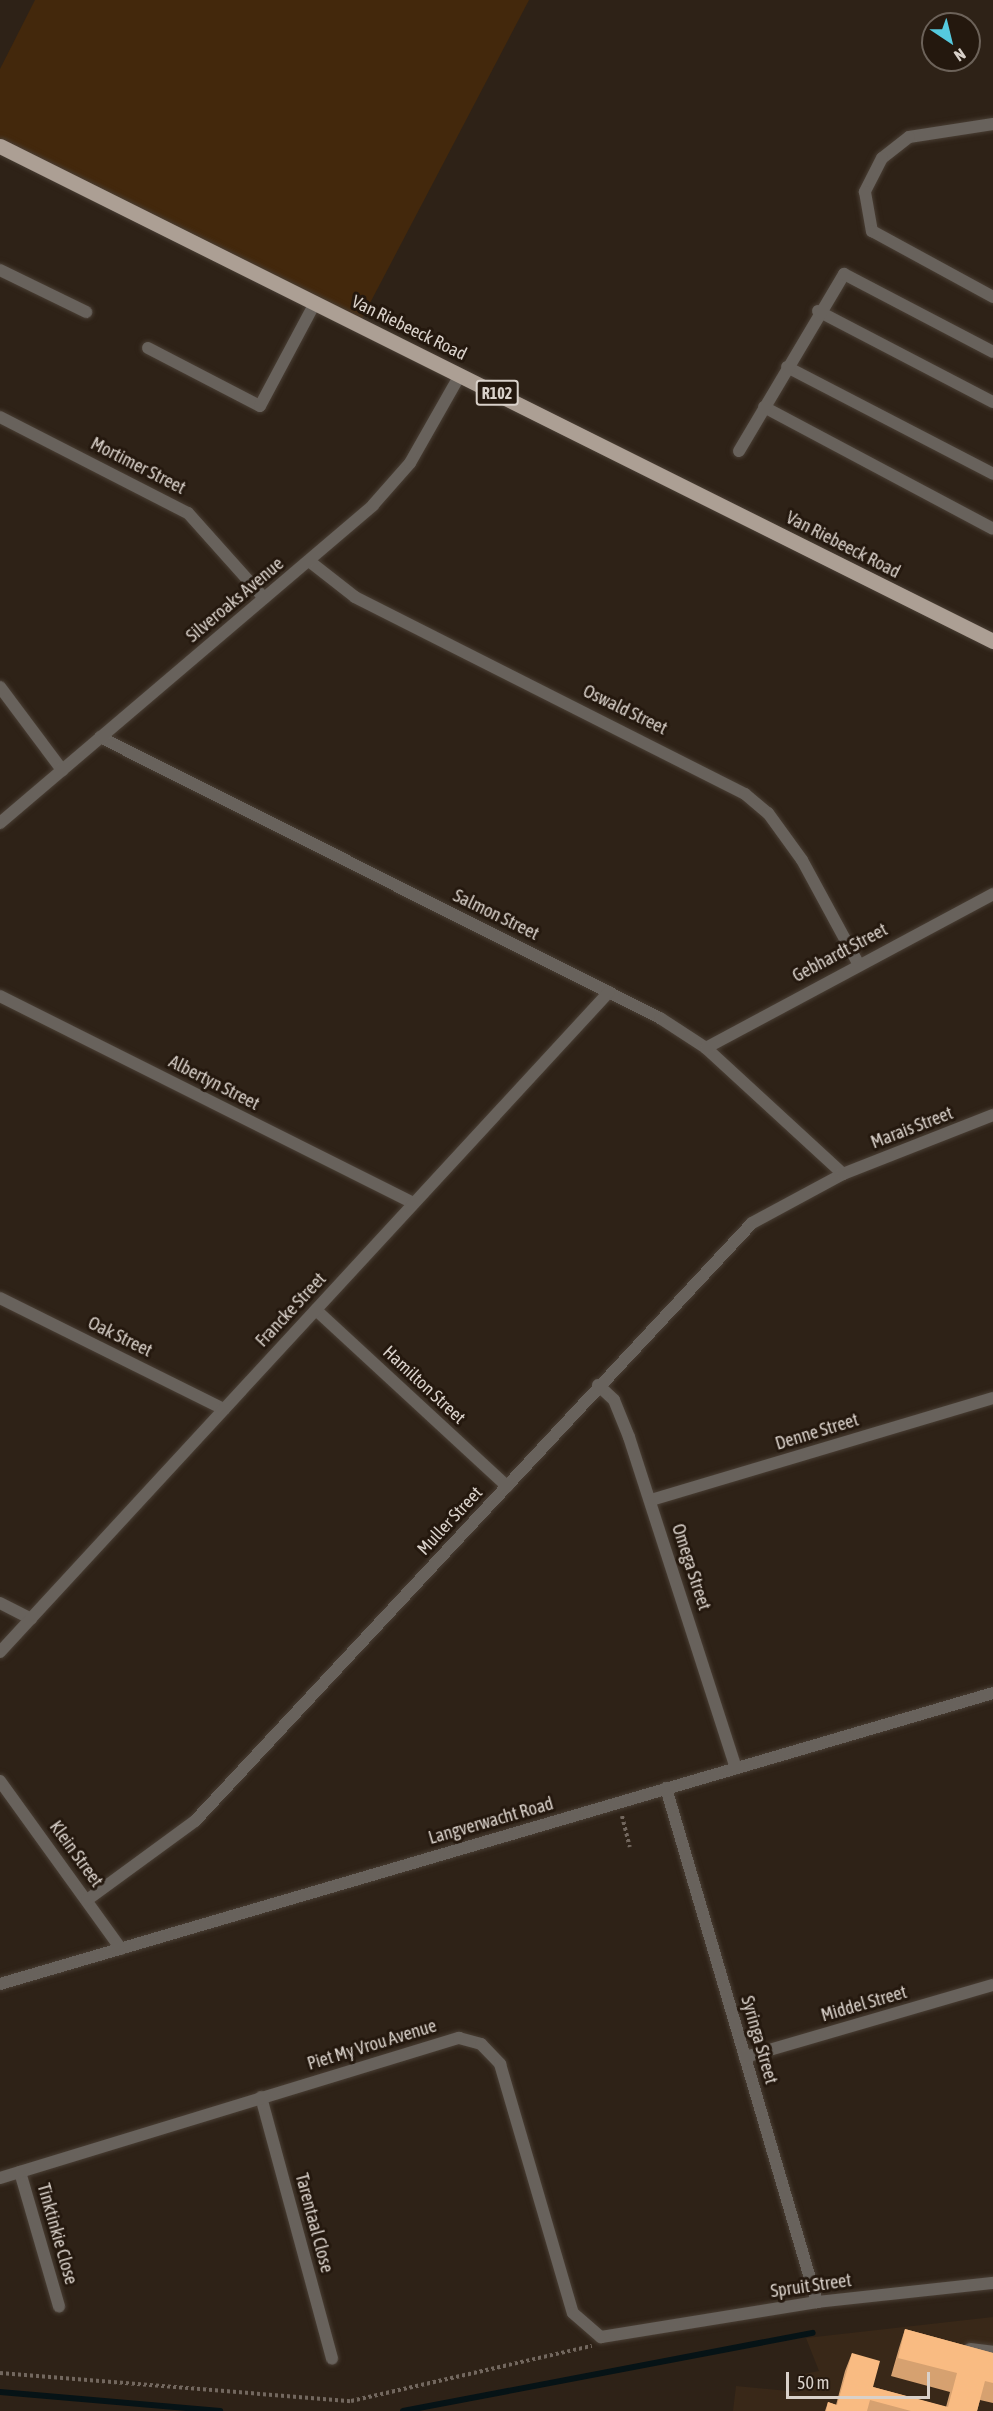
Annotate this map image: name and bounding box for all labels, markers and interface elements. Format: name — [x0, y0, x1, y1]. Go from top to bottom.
north arrow — [921, 12, 981, 72]
text: N — [951, 45, 969, 65]
street label: Van Riebeeck Road — [348, 291, 470, 365]
road number: R102 — [474, 380, 520, 406]
street label: Mortimer Street — [87, 433, 189, 499]
street label: Van Riebeeck Road — [782, 507, 904, 583]
street label: Silveroaks Avenue — [182, 553, 288, 647]
street label: Oswald Street — [579, 680, 671, 740]
street label: Salmon Street — [450, 885, 542, 945]
street label: Gebhardt Street — [789, 919, 891, 987]
street label: Albertyn Street — [165, 1051, 263, 1115]
street label: Marais Street — [868, 1102, 956, 1154]
street label: Francke Street — [251, 1269, 331, 1351]
street label: Oak Street — [84, 1312, 156, 1362]
street label: Hamilton Street — [378, 1341, 470, 1429]
street label: Denne Street — [773, 1409, 861, 1455]
street label: Muller Street — [413, 1482, 487, 1560]
street label: Omega Street — [667, 1521, 715, 1613]
street label: Langverwacht Road — [426, 1793, 556, 1849]
street label: Klein Street — [45, 1817, 107, 1891]
street label: Middel Street — [819, 1981, 909, 2027]
street label: Syringa Street — [736, 1993, 782, 2087]
street label: Piet My Vrou Avenue — [305, 2015, 439, 2075]
street label: Tarentaal Close — [290, 2171, 338, 2275]
street label: Tinktinkie Close — [32, 2181, 82, 2287]
street label: Spruit Street — [769, 2270, 853, 2302]
scale bar — [789, 2360, 933, 2398]
text: 50 m — [797, 2372, 829, 2393]

